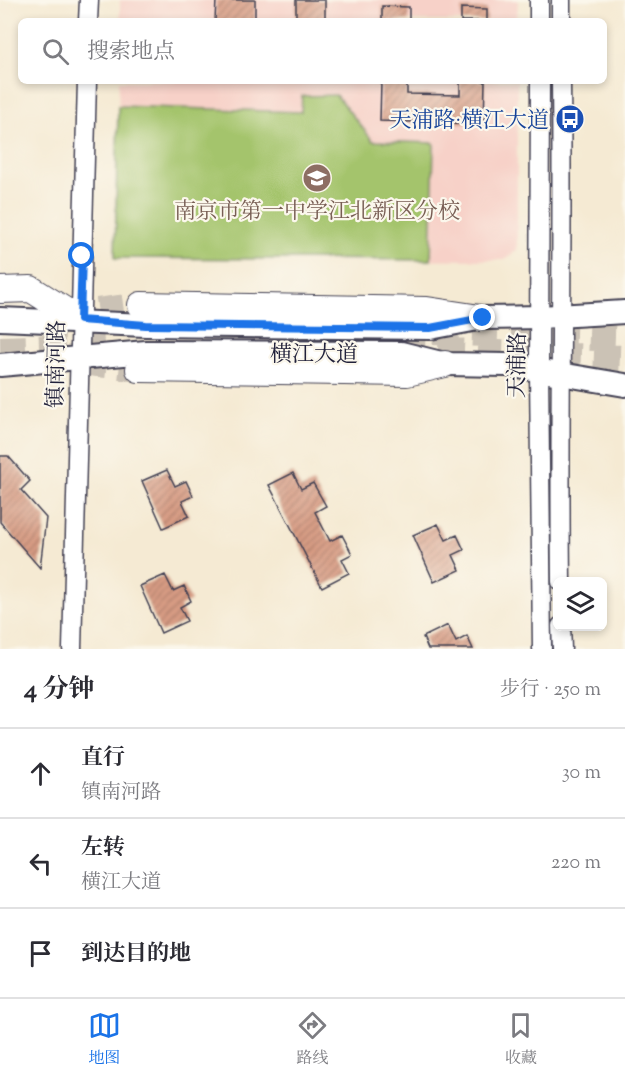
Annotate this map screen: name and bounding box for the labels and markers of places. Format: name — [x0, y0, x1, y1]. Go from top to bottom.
bus stop icon: 天浦路·横江大道 — [554, 103, 586, 135]
place label: 天浦路·横江大道 — [389, 106, 549, 138]
school or university icon: 南京市第一中学江北新区分校 — [301, 162, 333, 194]
place label: 南京市第一中学江北新区分校 — [174, 197, 460, 229]

